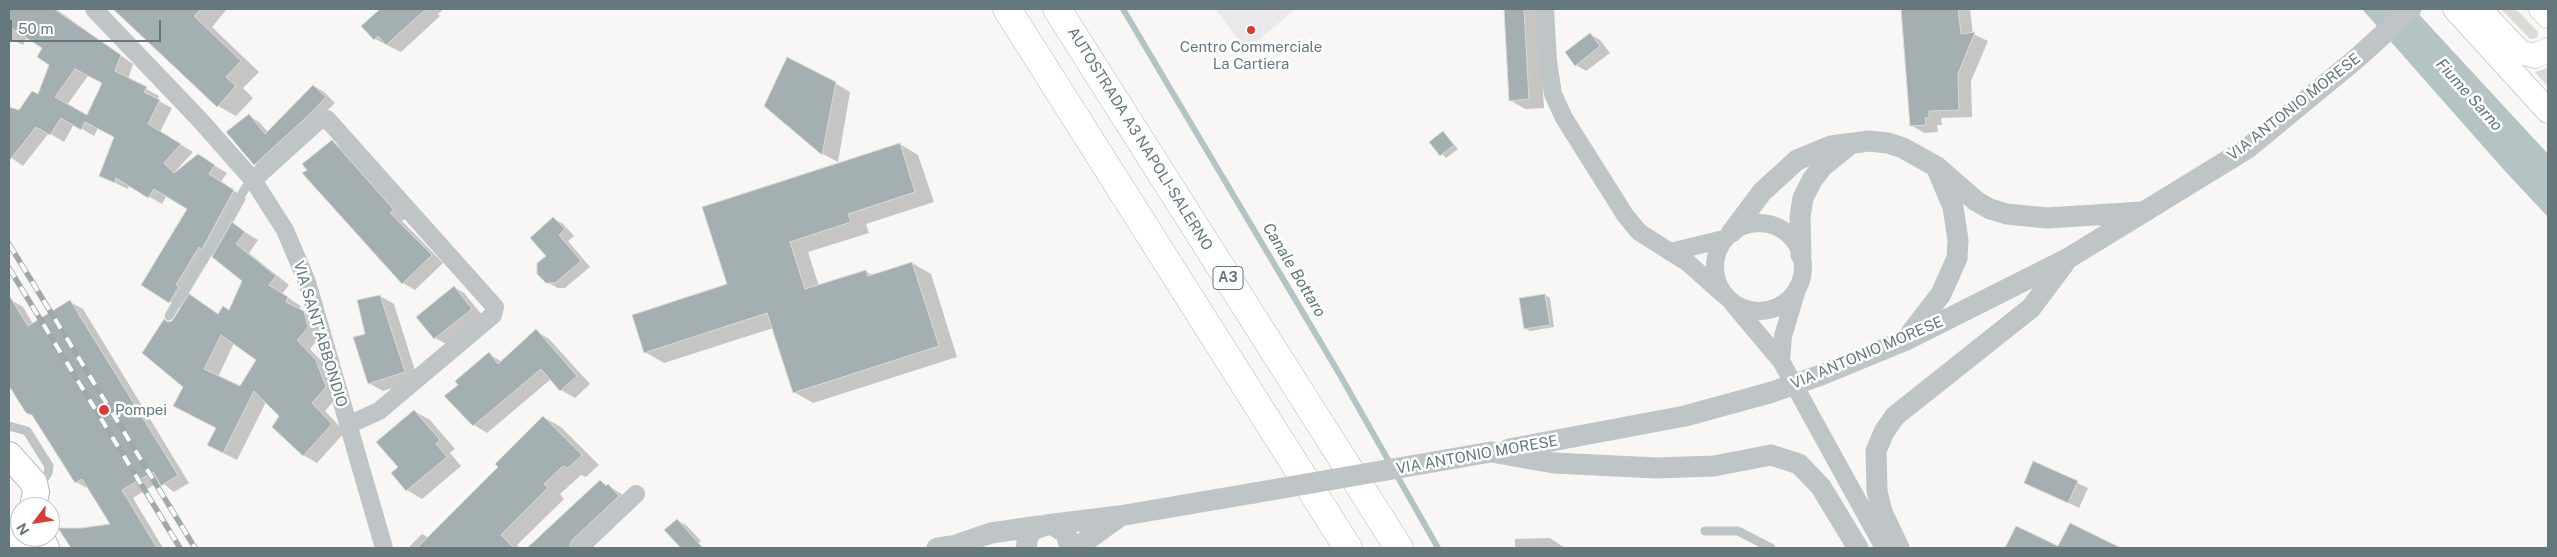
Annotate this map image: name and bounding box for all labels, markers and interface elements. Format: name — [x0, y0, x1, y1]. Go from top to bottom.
scale bar — [12, 10, 164, 42]
text: 50 m — [18, 20, 53, 37]
street label: AUTOSTRADA A3 NAPOLI-SALERNO — [1064, 24, 1216, 254]
marker: Centro Commerciale La Cartiera — [1245, 24, 1257, 36]
place label: Centro Commerciale La Cartiera — [1180, 38, 1322, 73]
street label: VIA ANTONIO MORESE — [2224, 50, 2364, 164]
water label: Fiume Sarno — [2432, 55, 2506, 135]
water label: Canale Bottaro — [1258, 219, 1330, 321]
street label: VIA SANT'ABBONDIO — [289, 259, 351, 409]
road number: A3 — [1213, 266, 1243, 290]
street label: VIA ANTONIO MORESE — [1788, 313, 1946, 393]
place label: Pompei — [115, 401, 167, 419]
marker: Pompei — [97, 403, 111, 417]
street label: VIA ANTONIO MORESE — [1395, 432, 1559, 478]
north arrow — [10, 497, 60, 547]
text: N — [13, 520, 33, 538]

